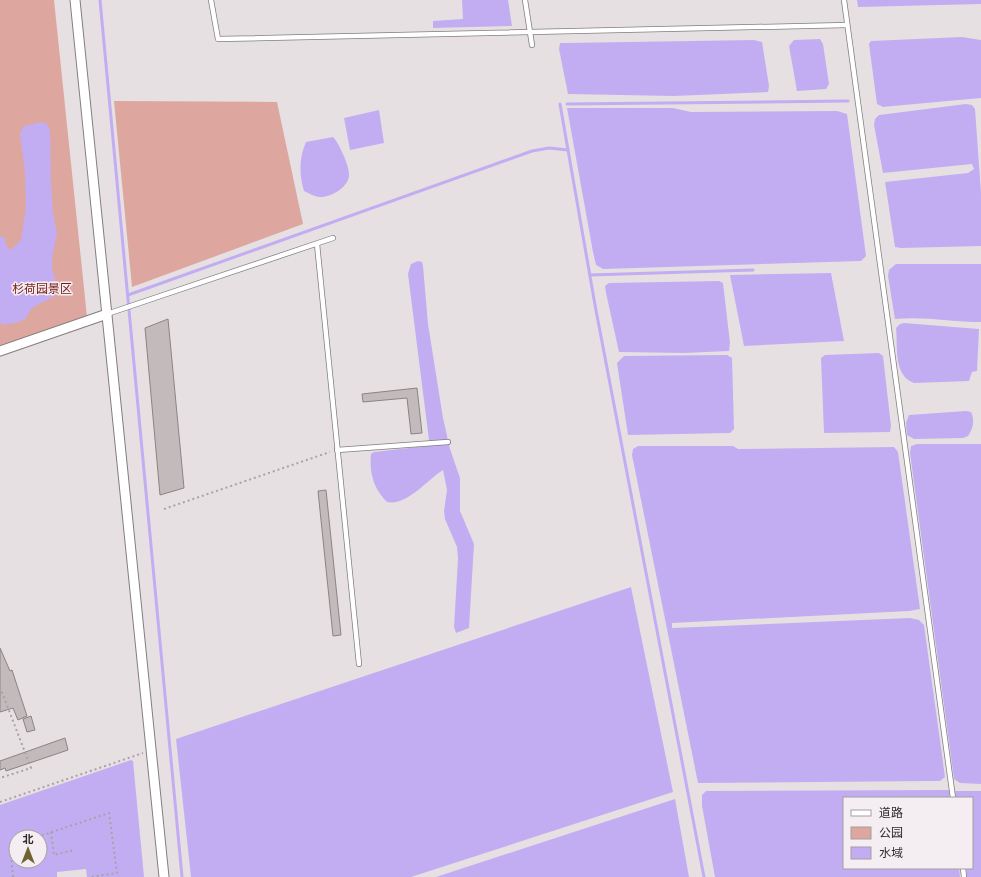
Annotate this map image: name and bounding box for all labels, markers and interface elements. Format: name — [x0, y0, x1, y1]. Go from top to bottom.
park label: 杉荷园景区 — [12, 281, 72, 296]
legend — [843, 797, 973, 869]
text: 道路 — [879, 805, 903, 820]
text: 公园 — [879, 825, 903, 840]
north arrow — [8, 829, 48, 869]
text: 北 — [23, 832, 34, 846]
text: 水域 — [879, 845, 903, 860]

